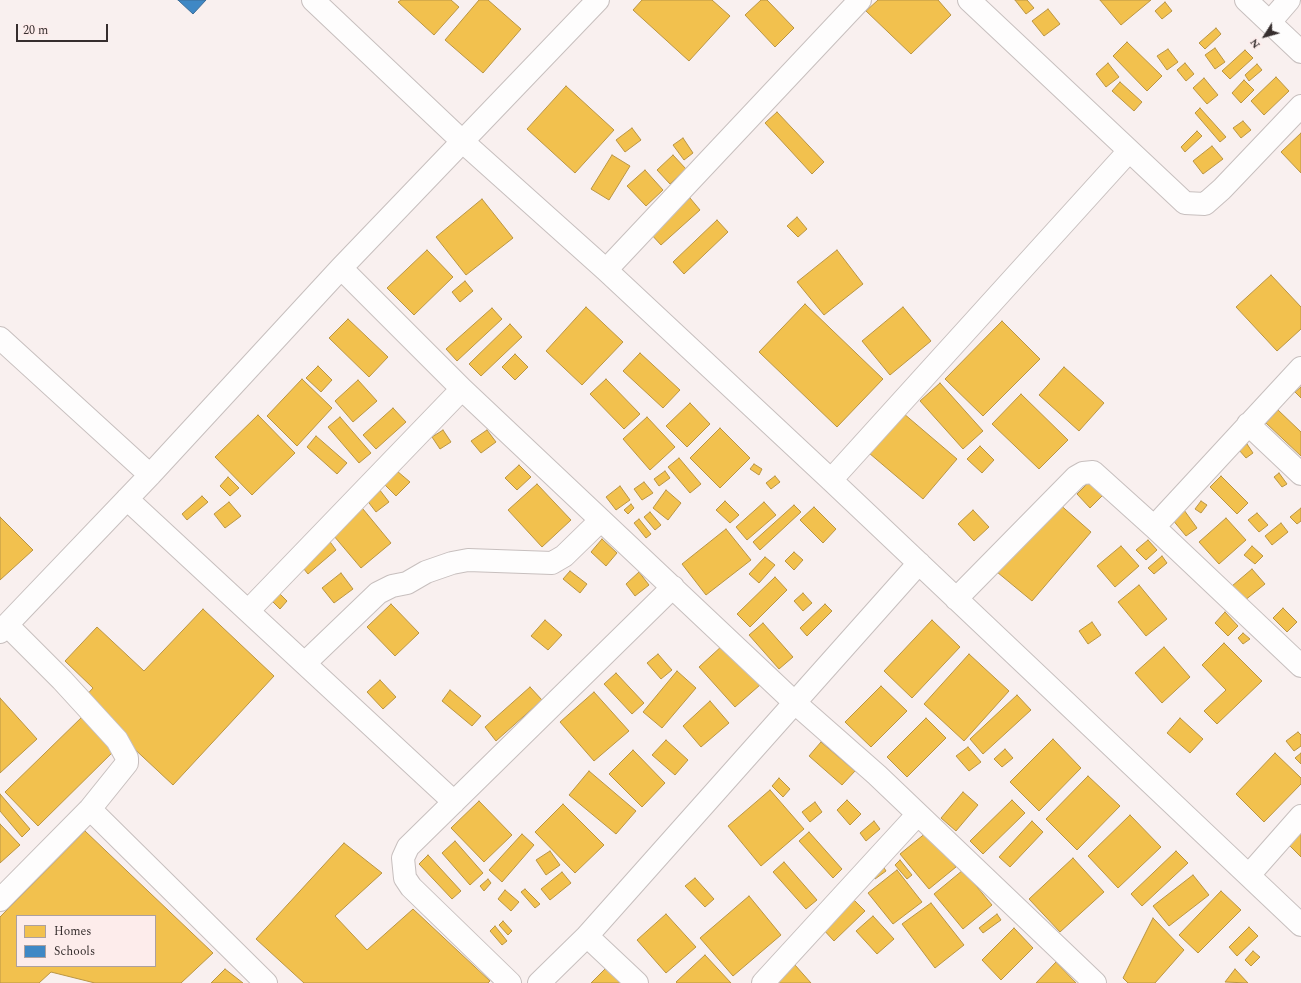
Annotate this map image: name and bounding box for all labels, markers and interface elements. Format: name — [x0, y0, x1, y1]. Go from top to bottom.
scale bar — [18, 16, 110, 42]
north arrow — [1245, 16, 1285, 56]
text: 20 m — [23, 21, 48, 40]
text: N — [1246, 35, 1265, 52]
legend — [16, 915, 156, 967]
text: Homes — [54, 922, 92, 941]
text: Schools — [54, 942, 95, 961]

